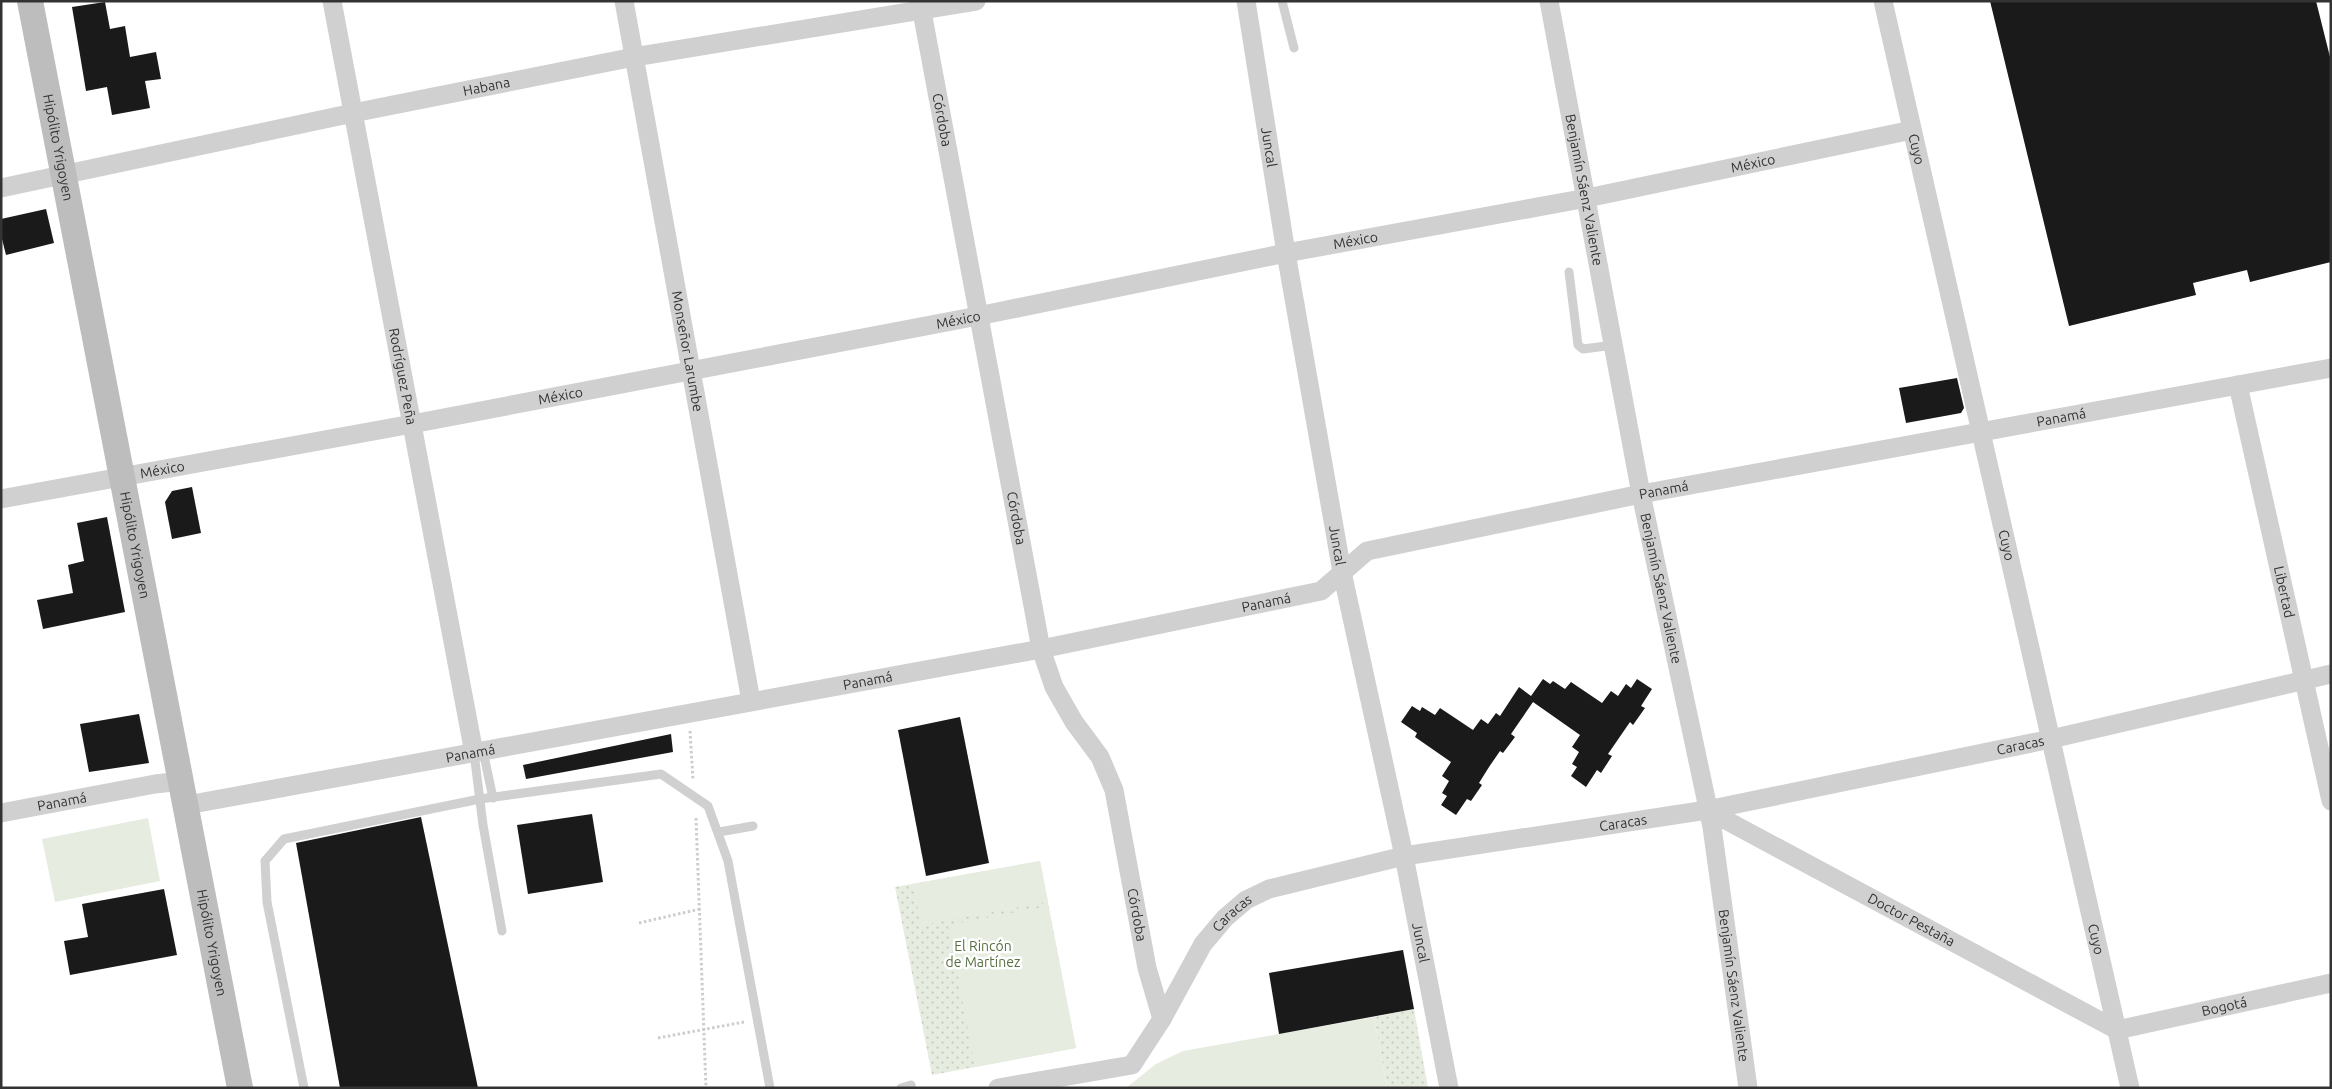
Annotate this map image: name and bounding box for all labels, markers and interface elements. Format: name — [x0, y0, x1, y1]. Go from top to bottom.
street label: Habana — [462, 74, 511, 99]
street label: Hipólito Yrigoyen — [40, 92, 76, 202]
street label: Córdoba — [929, 92, 955, 148]
street label: Benjamín Sáenz Valiente — [1562, 113, 1606, 267]
street label: Juncal — [1258, 126, 1280, 169]
street label: Cuyo — [1905, 132, 1928, 166]
street label: México — [1729, 151, 1777, 176]
street label: México — [1332, 228, 1379, 252]
street label: Monseñor Larumbe — [669, 290, 706, 413]
street label: México — [935, 308, 982, 332]
street label: Rodríguez Peña — [386, 327, 420, 426]
street label: México — [537, 384, 584, 408]
street label: Panamá — [2035, 405, 2087, 430]
street label: México — [139, 458, 186, 481]
street label: Panamá — [1638, 477, 1690, 502]
street label: Hipólito Yrigoyen — [117, 490, 153, 600]
street label: Córdoba — [1004, 490, 1029, 546]
street label: Benjamín Sáenz Valiente — [1637, 511, 1685, 665]
street label: Juncal — [1326, 524, 1349, 567]
street label: Cuyo — [1995, 528, 2018, 562]
street label: Libertad — [2271, 564, 2298, 619]
street label: Panamá — [1240, 589, 1292, 615]
street label: Panamá — [842, 668, 894, 693]
street label: Caracas — [1995, 733, 2046, 758]
street label: Panamá — [444, 741, 496, 766]
street label: Panamá — [36, 789, 88, 814]
street label: Caracas — [1598, 811, 1648, 834]
street label: Córdoba — [1124, 887, 1150, 943]
street label: Hipólito Yrigoyen — [194, 888, 230, 997]
street label: Doctor Pestaña — [1865, 890, 1958, 950]
street label: Caracas — [1209, 891, 1254, 935]
street label: Benjamín Sáenz Valiente — [1715, 908, 1752, 1063]
street label: Juncal — [1409, 921, 1433, 964]
street label: Cuyo — [2085, 922, 2107, 956]
park label: El Rincón de Martínez — [946, 938, 1020, 970]
street label: Bogotá — [2200, 994, 2248, 1019]

